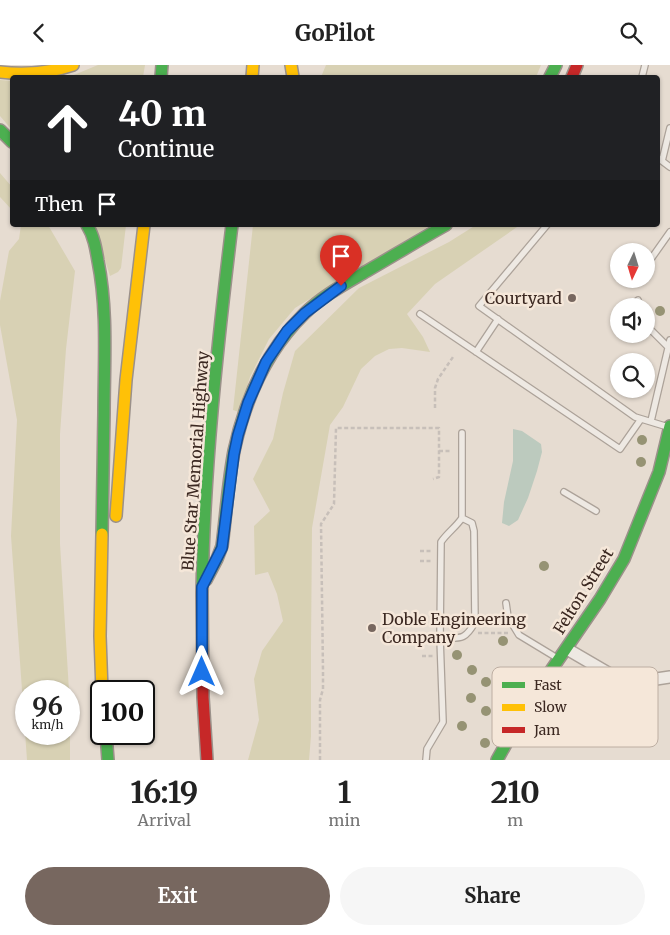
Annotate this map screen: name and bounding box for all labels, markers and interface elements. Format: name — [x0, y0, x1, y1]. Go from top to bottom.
icon: back — [25, 19, 53, 47]
text: GoPilot — [295, 19, 375, 47]
icon: search — [617, 19, 645, 47]
text: 40 m — [118, 92, 206, 136]
icon: ahead — [35, 95, 100, 160]
text: Continue — [118, 135, 214, 163]
icon: arrive — [93, 190, 121, 218]
text: Then — [35, 192, 83, 216]
pin — [320, 235, 362, 286]
icon: arrive — [327, 242, 355, 270]
north arrow — [610, 243, 655, 287]
map controls — [610, 243, 655, 398]
place label: Courtyard — [485, 288, 562, 308]
marker: Courtyard — [566, 292, 578, 304]
button: sound — [610, 298, 655, 343]
street label: Blue Star Memorial Highway — [177, 350, 213, 572]
button: search — [610, 353, 655, 398]
street label: Felton Street — [549, 544, 618, 638]
place label: Doble Engineering Company — [382, 609, 526, 647]
marker: Doble Engineering Company — [366, 622, 378, 634]
position arrow — [175, 645, 227, 697]
legend — [492, 667, 658, 747]
text: Fast — [534, 676, 562, 694]
speed limit sign: 100 — [90, 680, 155, 745]
text: 96 — [32, 690, 63, 722]
text: Slow — [534, 698, 567, 716]
text: km/h — [32, 717, 63, 732]
text: Jam — [533, 721, 560, 739]
text: 16:19 — [130, 773, 198, 811]
text: 1 — [337, 773, 351, 811]
text: 210 — [490, 773, 540, 811]
text: Arrival — [138, 810, 191, 830]
text: min — [329, 810, 360, 830]
text: m — [507, 810, 523, 830]
button: Exit — [25, 867, 330, 925]
button: Share — [340, 867, 645, 925]

